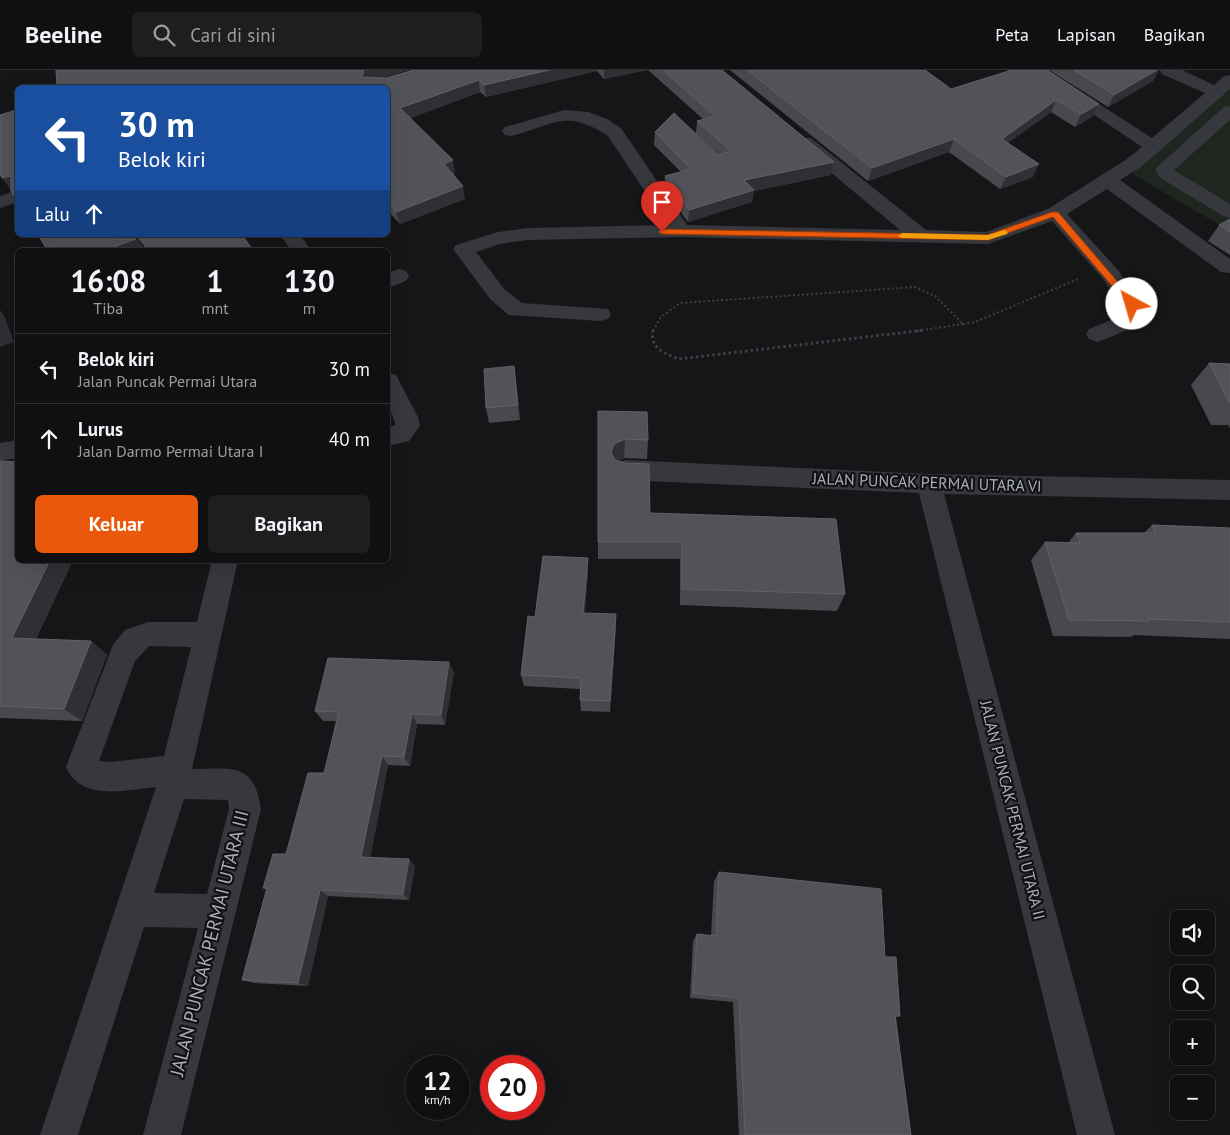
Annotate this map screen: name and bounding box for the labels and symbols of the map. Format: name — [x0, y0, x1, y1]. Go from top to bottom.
pin — [641, 181, 683, 232]
position arrow — [1105, 277, 1157, 329]
street label: JALAN PUNCAK PERMAI UTARA VI — [811, 468, 1042, 496]
street label: JALAN PUNCAK PERMAI UTARA II — [976, 697, 1050, 922]
street label: JALAN PUNCAK PERMAI UTARA III — [164, 807, 254, 1079]
speed limit sign: 20 — [480, 1055, 545, 1120]

